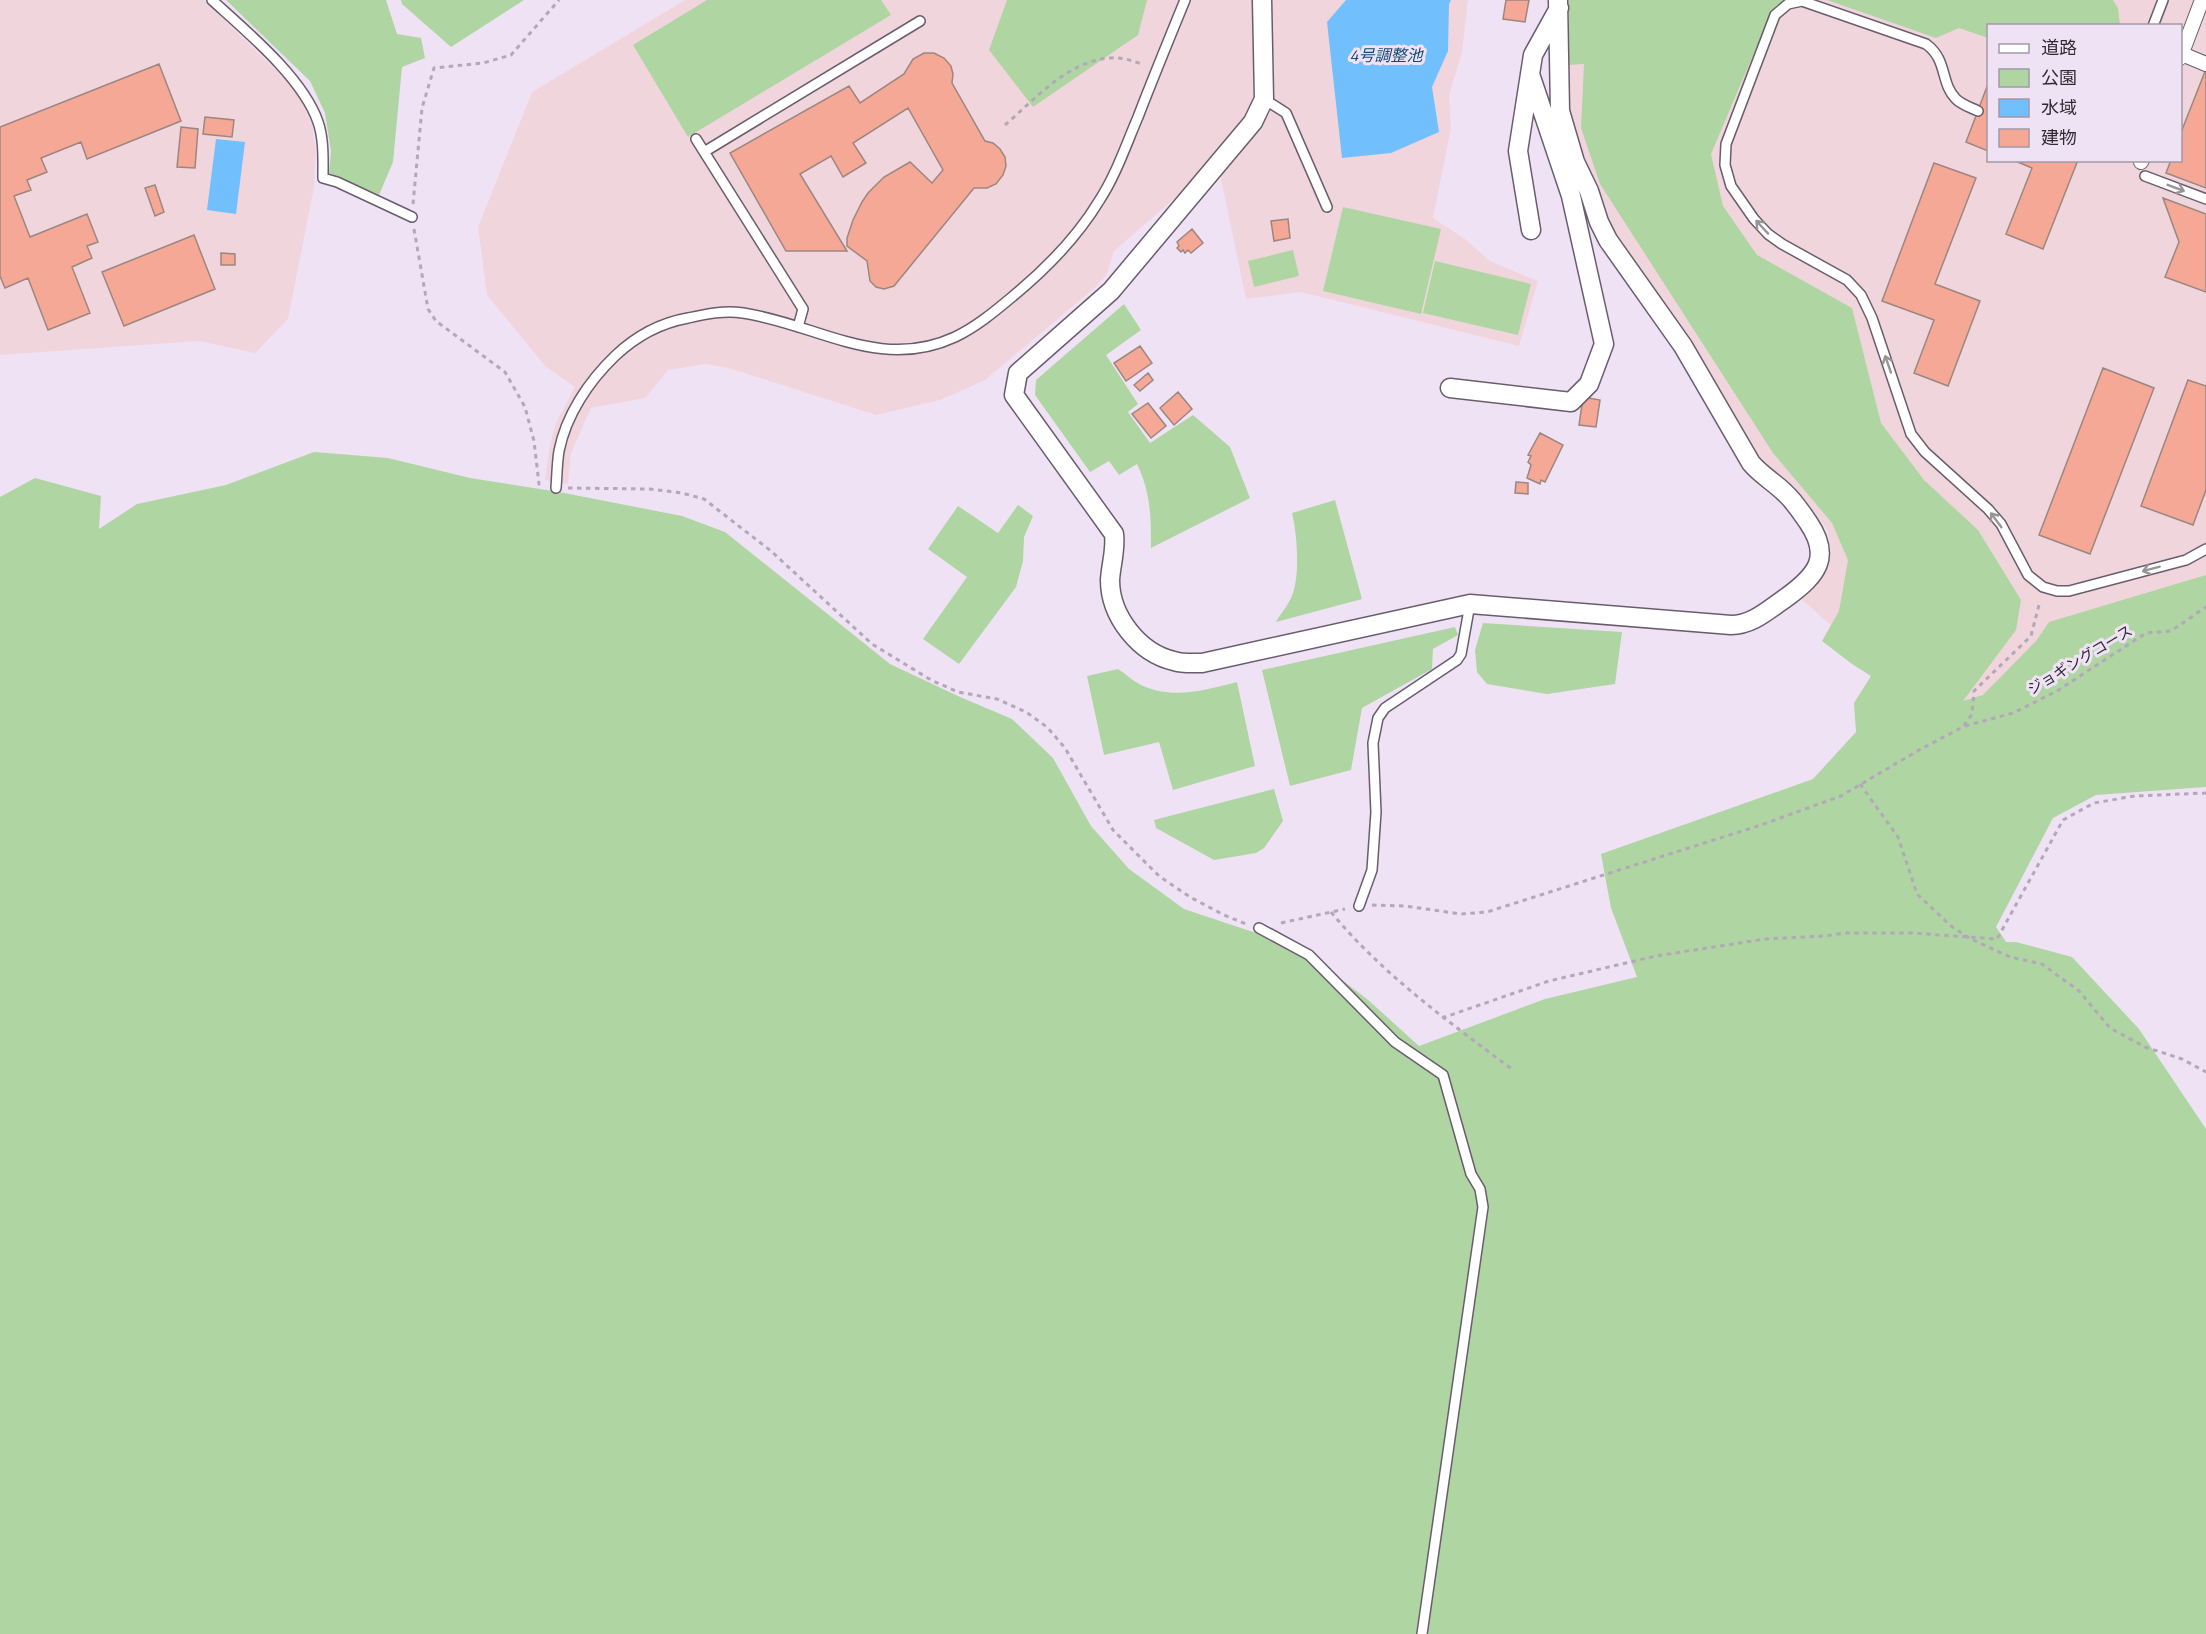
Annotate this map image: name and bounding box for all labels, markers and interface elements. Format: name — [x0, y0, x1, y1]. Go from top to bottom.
legend — [1987, 24, 2182, 162]
text: 道路 — [2041, 34, 2077, 61]
water label: 4号調整池 — [1350, 43, 1424, 67]
text: 公園 — [2041, 64, 2077, 91]
text: 水域 — [2041, 94, 2077, 121]
text: 建物 — [2041, 124, 2077, 151]
one-way arrow — [2166, 183, 2184, 194]
one-way arrow — [1755, 220, 1769, 235]
one-way arrow — [1881, 355, 1892, 374]
one-way arrow — [1990, 512, 2003, 528]
one-way arrow — [2142, 564, 2161, 575]
street label: ジョギングコース — [2023, 619, 2137, 700]

